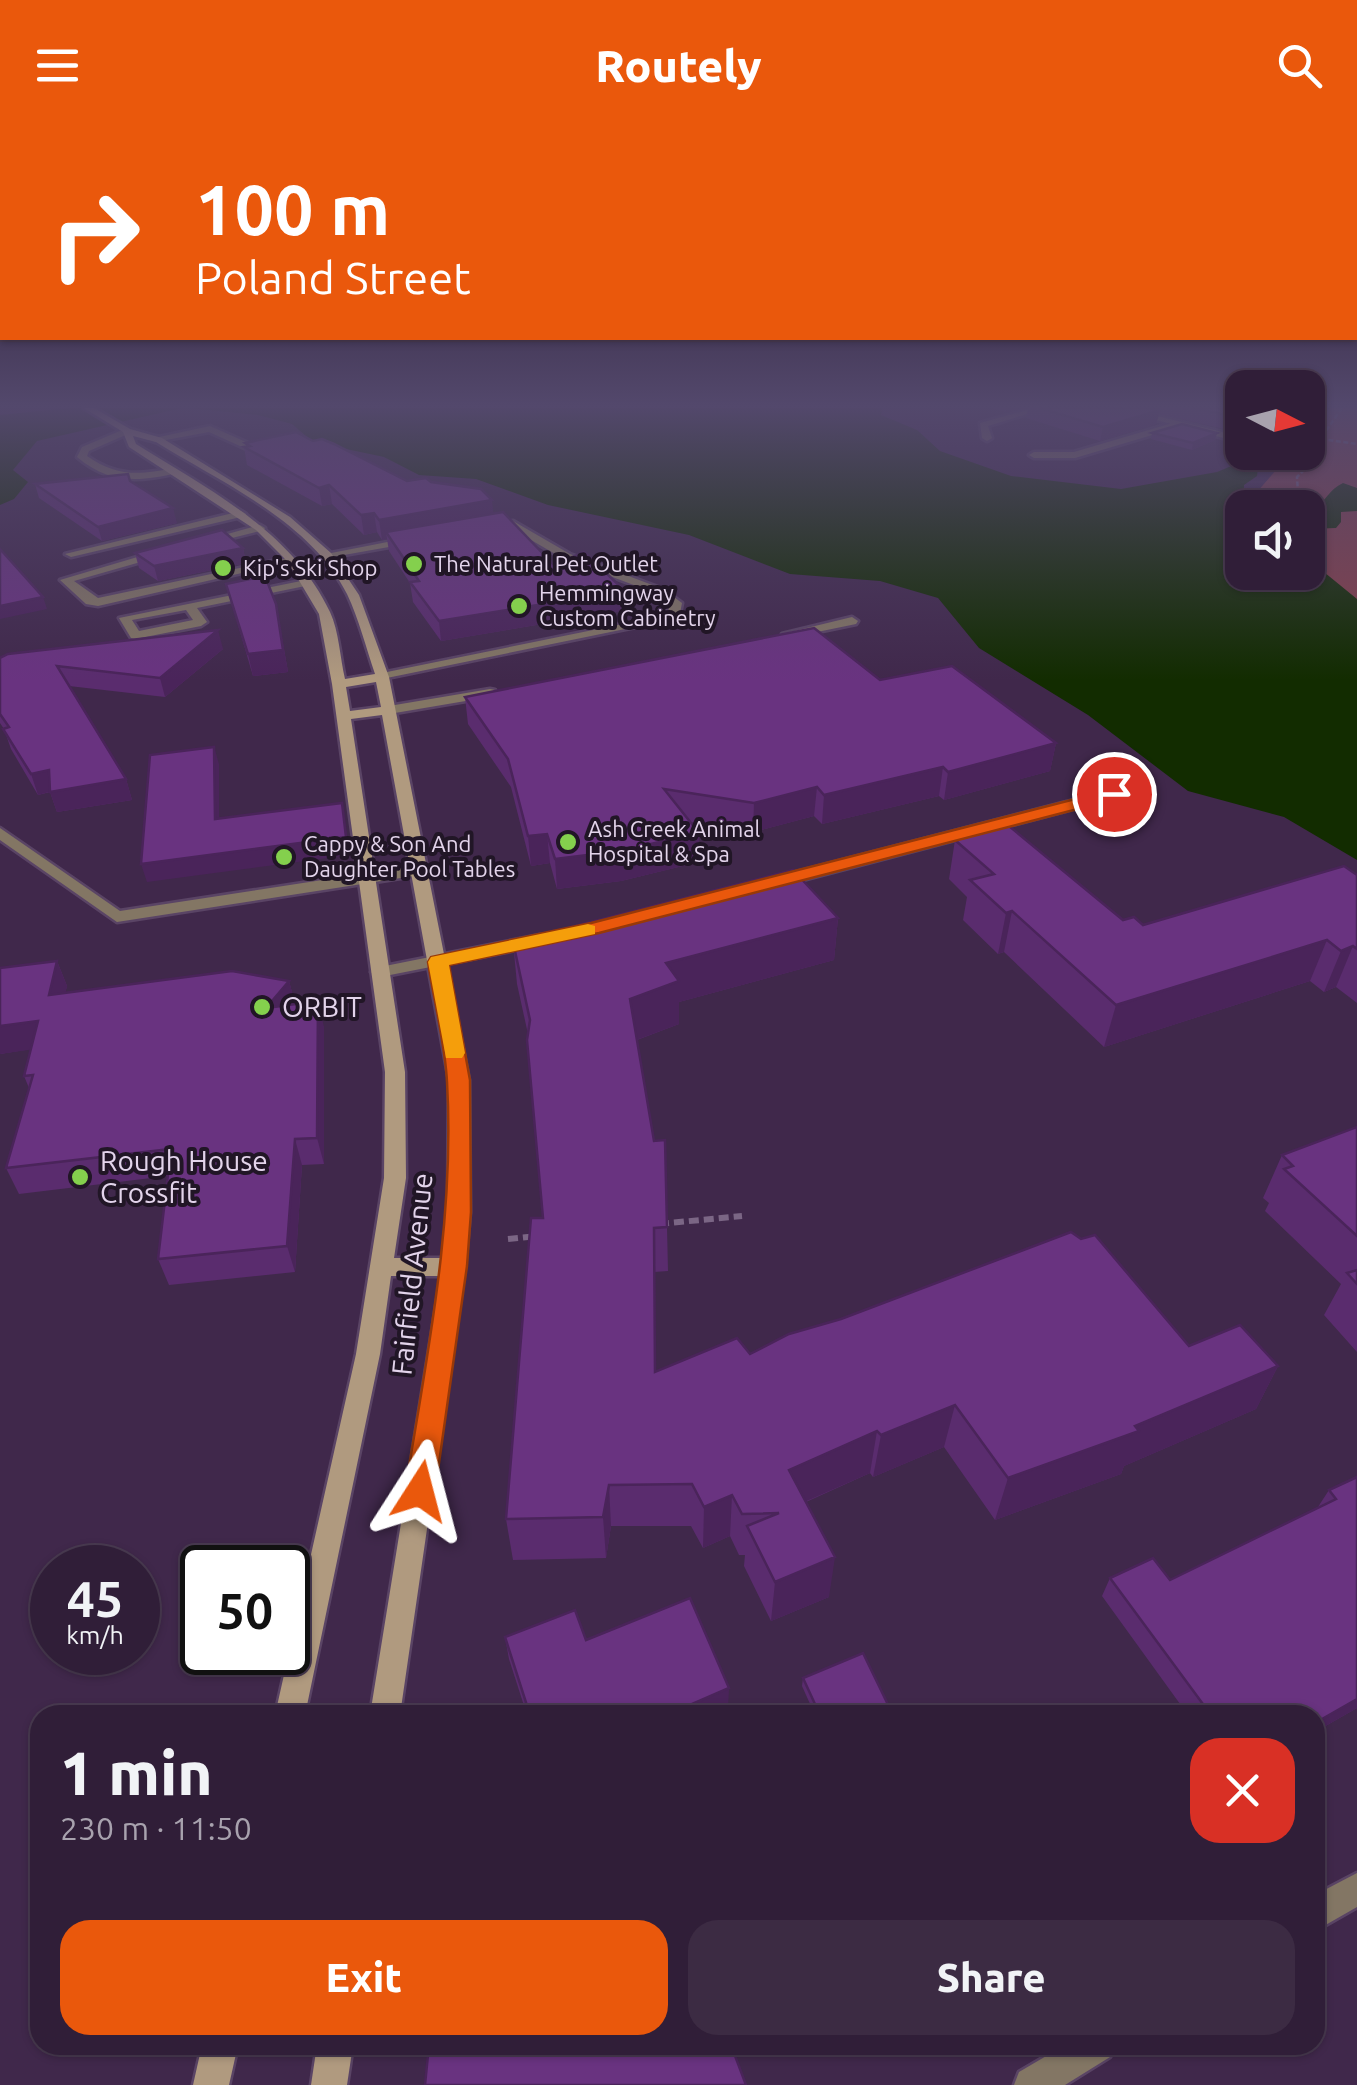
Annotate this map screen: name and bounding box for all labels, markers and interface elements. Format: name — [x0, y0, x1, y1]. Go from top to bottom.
icon: menu — [30, 38, 85, 93]
icon: search — [1272, 38, 1327, 93]
text: Routely — [595, 40, 762, 91]
icon: right — [30, 170, 160, 300]
text: 100 m — [195, 170, 390, 248]
text: Poland Street — [195, 252, 471, 303]
north arrow — [1225, 370, 1325, 470]
map controls — [1225, 370, 1325, 590]
button: sound — [1225, 490, 1325, 590]
place label: The Natural Pet Outlet — [434, 551, 658, 576]
marker: The Natural Pet Outlet — [403, 553, 425, 575]
place label: Kip's Ski Shop — [243, 555, 377, 580]
marker: Kip's Ski Shop — [212, 557, 234, 579]
place label: Hemmingway Custom Cabinetry — [539, 580, 716, 630]
marker: Hemmingway Custom Cabinetry — [508, 595, 530, 617]
pin — [1072, 752, 1157, 837]
icon: arrive — [1087, 767, 1142, 822]
place label: Ash Creek Animal Hospital & Spa — [588, 816, 760, 866]
place label: Cappy & Son And Daughter Pool Tables — [304, 831, 515, 881]
marker: Ash Creek Animal Hospital & Spa — [557, 831, 579, 853]
marker: Cappy & Son And Daughter Pool Tables — [273, 846, 295, 868]
place label: ORBIT — [282, 991, 362, 1022]
marker: ORBIT — [251, 996, 273, 1018]
place label: Rough House Crossfit — [100, 1145, 268, 1208]
marker: Rough House Crossfit — [69, 1166, 91, 1188]
street label: Fairfield Avenue — [385, 1171, 438, 1376]
position arrow — [368, 1439, 472, 1543]
speed limit sign: 50 — [180, 1545, 310, 1675]
text: 45 — [67, 1570, 123, 1626]
text: km/h — [66, 1621, 124, 1649]
button: close — [1190, 1738, 1295, 1843]
text: 1 min — [60, 1739, 213, 1806]
text: 230 m · 11:50 — [60, 1810, 252, 1846]
button: Exit — [60, 1920, 668, 2035]
button: Share — [688, 1920, 1295, 2035]

